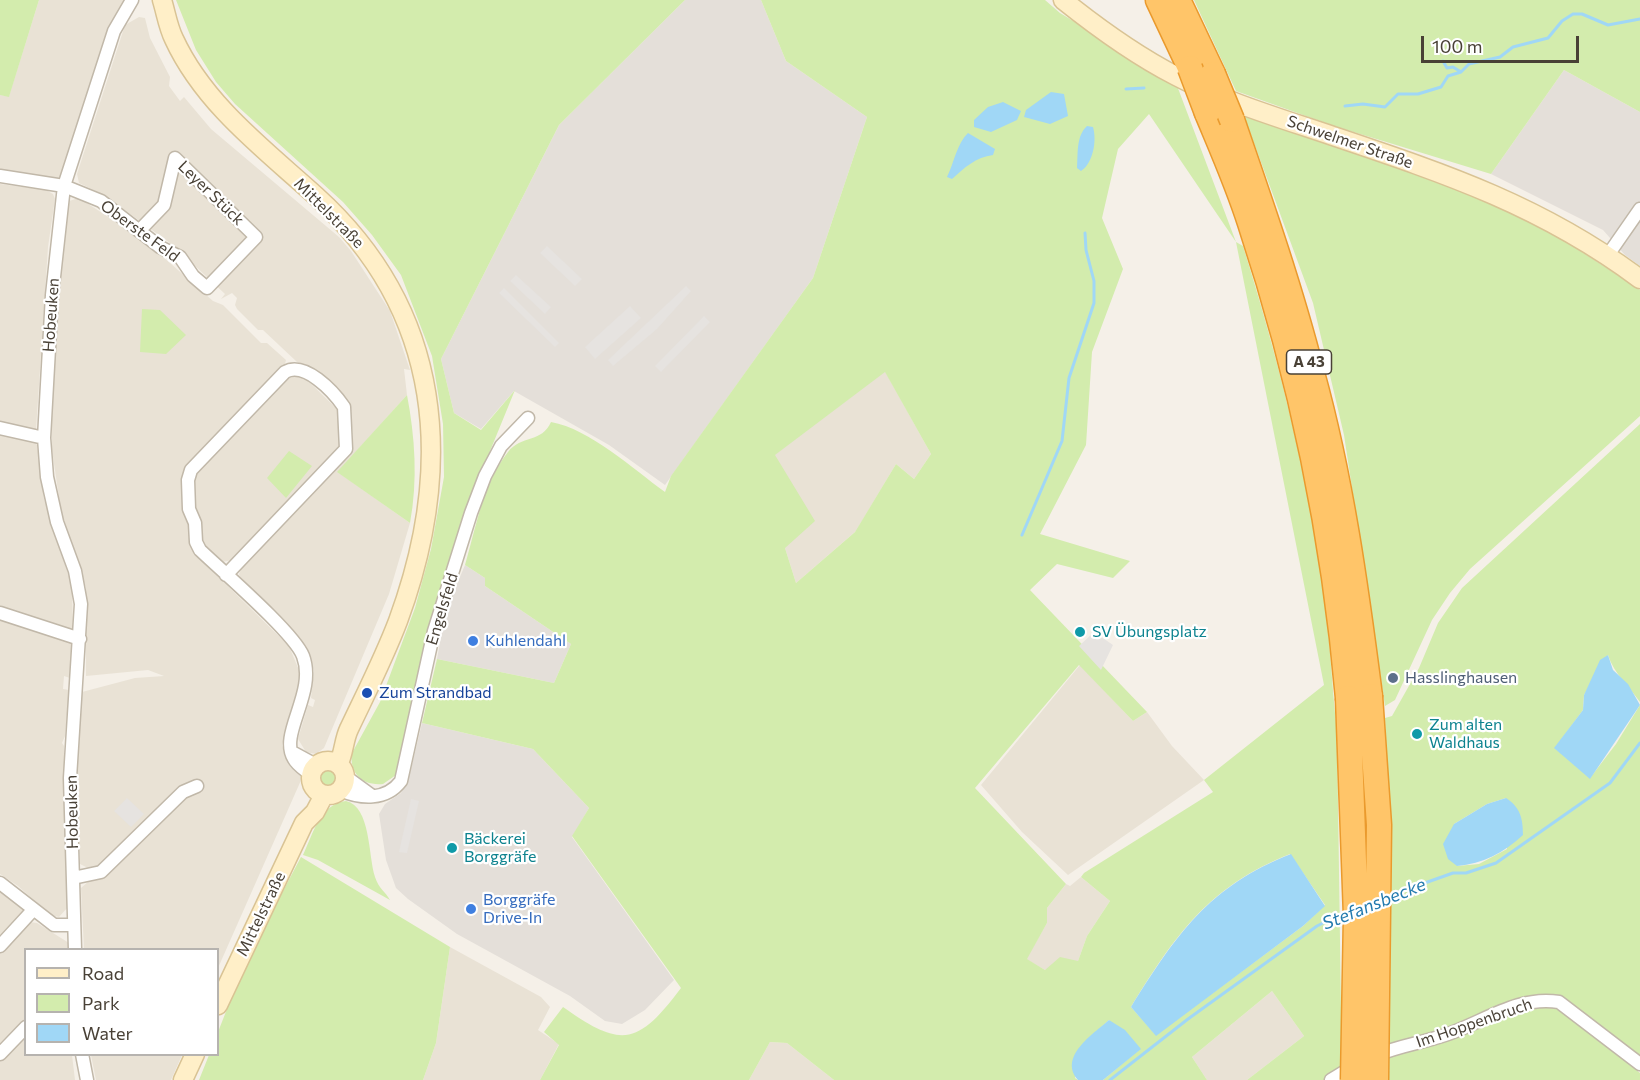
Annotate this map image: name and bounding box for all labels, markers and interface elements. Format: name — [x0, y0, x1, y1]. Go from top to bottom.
scale bar — [1424, 24, 1582, 62]
text: 100 m — [1432, 35, 1482, 57]
street label: Schwelmer Straße — [1285, 111, 1415, 173]
street label: Leyer Stück — [174, 157, 248, 229]
street label: Mittelstraße — [290, 174, 368, 252]
street label: Oberste Feld — [97, 196, 183, 266]
street label: Hobeuken — [39, 277, 63, 353]
road number: A 43 — [1286, 350, 1332, 374]
street label: Engelsfeld — [422, 571, 462, 647]
place label: SV Übungsplatz — [1092, 622, 1207, 642]
marker: SV Übungsplatz — [1073, 625, 1087, 639]
place label: Kuhlendahl — [485, 631, 566, 651]
marker: Kuhlendahl — [466, 634, 480, 648]
place label: Hasslinghausen — [1405, 668, 1517, 688]
marker: Hasslinghausen — [1386, 671, 1400, 685]
place label: Zum Strandbad — [379, 683, 492, 703]
marker: Zum Strandbad — [360, 686, 374, 700]
place label: Zum alten Waldhaus — [1429, 715, 1502, 753]
marker: Zum alten Waldhaus — [1410, 727, 1424, 741]
street label: Hobeuken — [62, 775, 82, 849]
place label: Bäckerei Borggräfe — [464, 829, 537, 867]
marker: Bäckerei Borggräfe — [445, 841, 459, 855]
street label: Mittelstraße — [232, 869, 290, 959]
water label: Stefansbecke — [1319, 873, 1429, 935]
place label: Borggräfe Drive-In — [483, 890, 556, 928]
marker: Borggräfe Drive-In — [464, 902, 478, 916]
legend — [24, 948, 219, 1056]
text: Road — [82, 962, 124, 984]
text: Park — [82, 992, 120, 1014]
street label: Im Hoppenbruch — [1413, 994, 1535, 1052]
text: Water — [82, 1022, 133, 1044]

